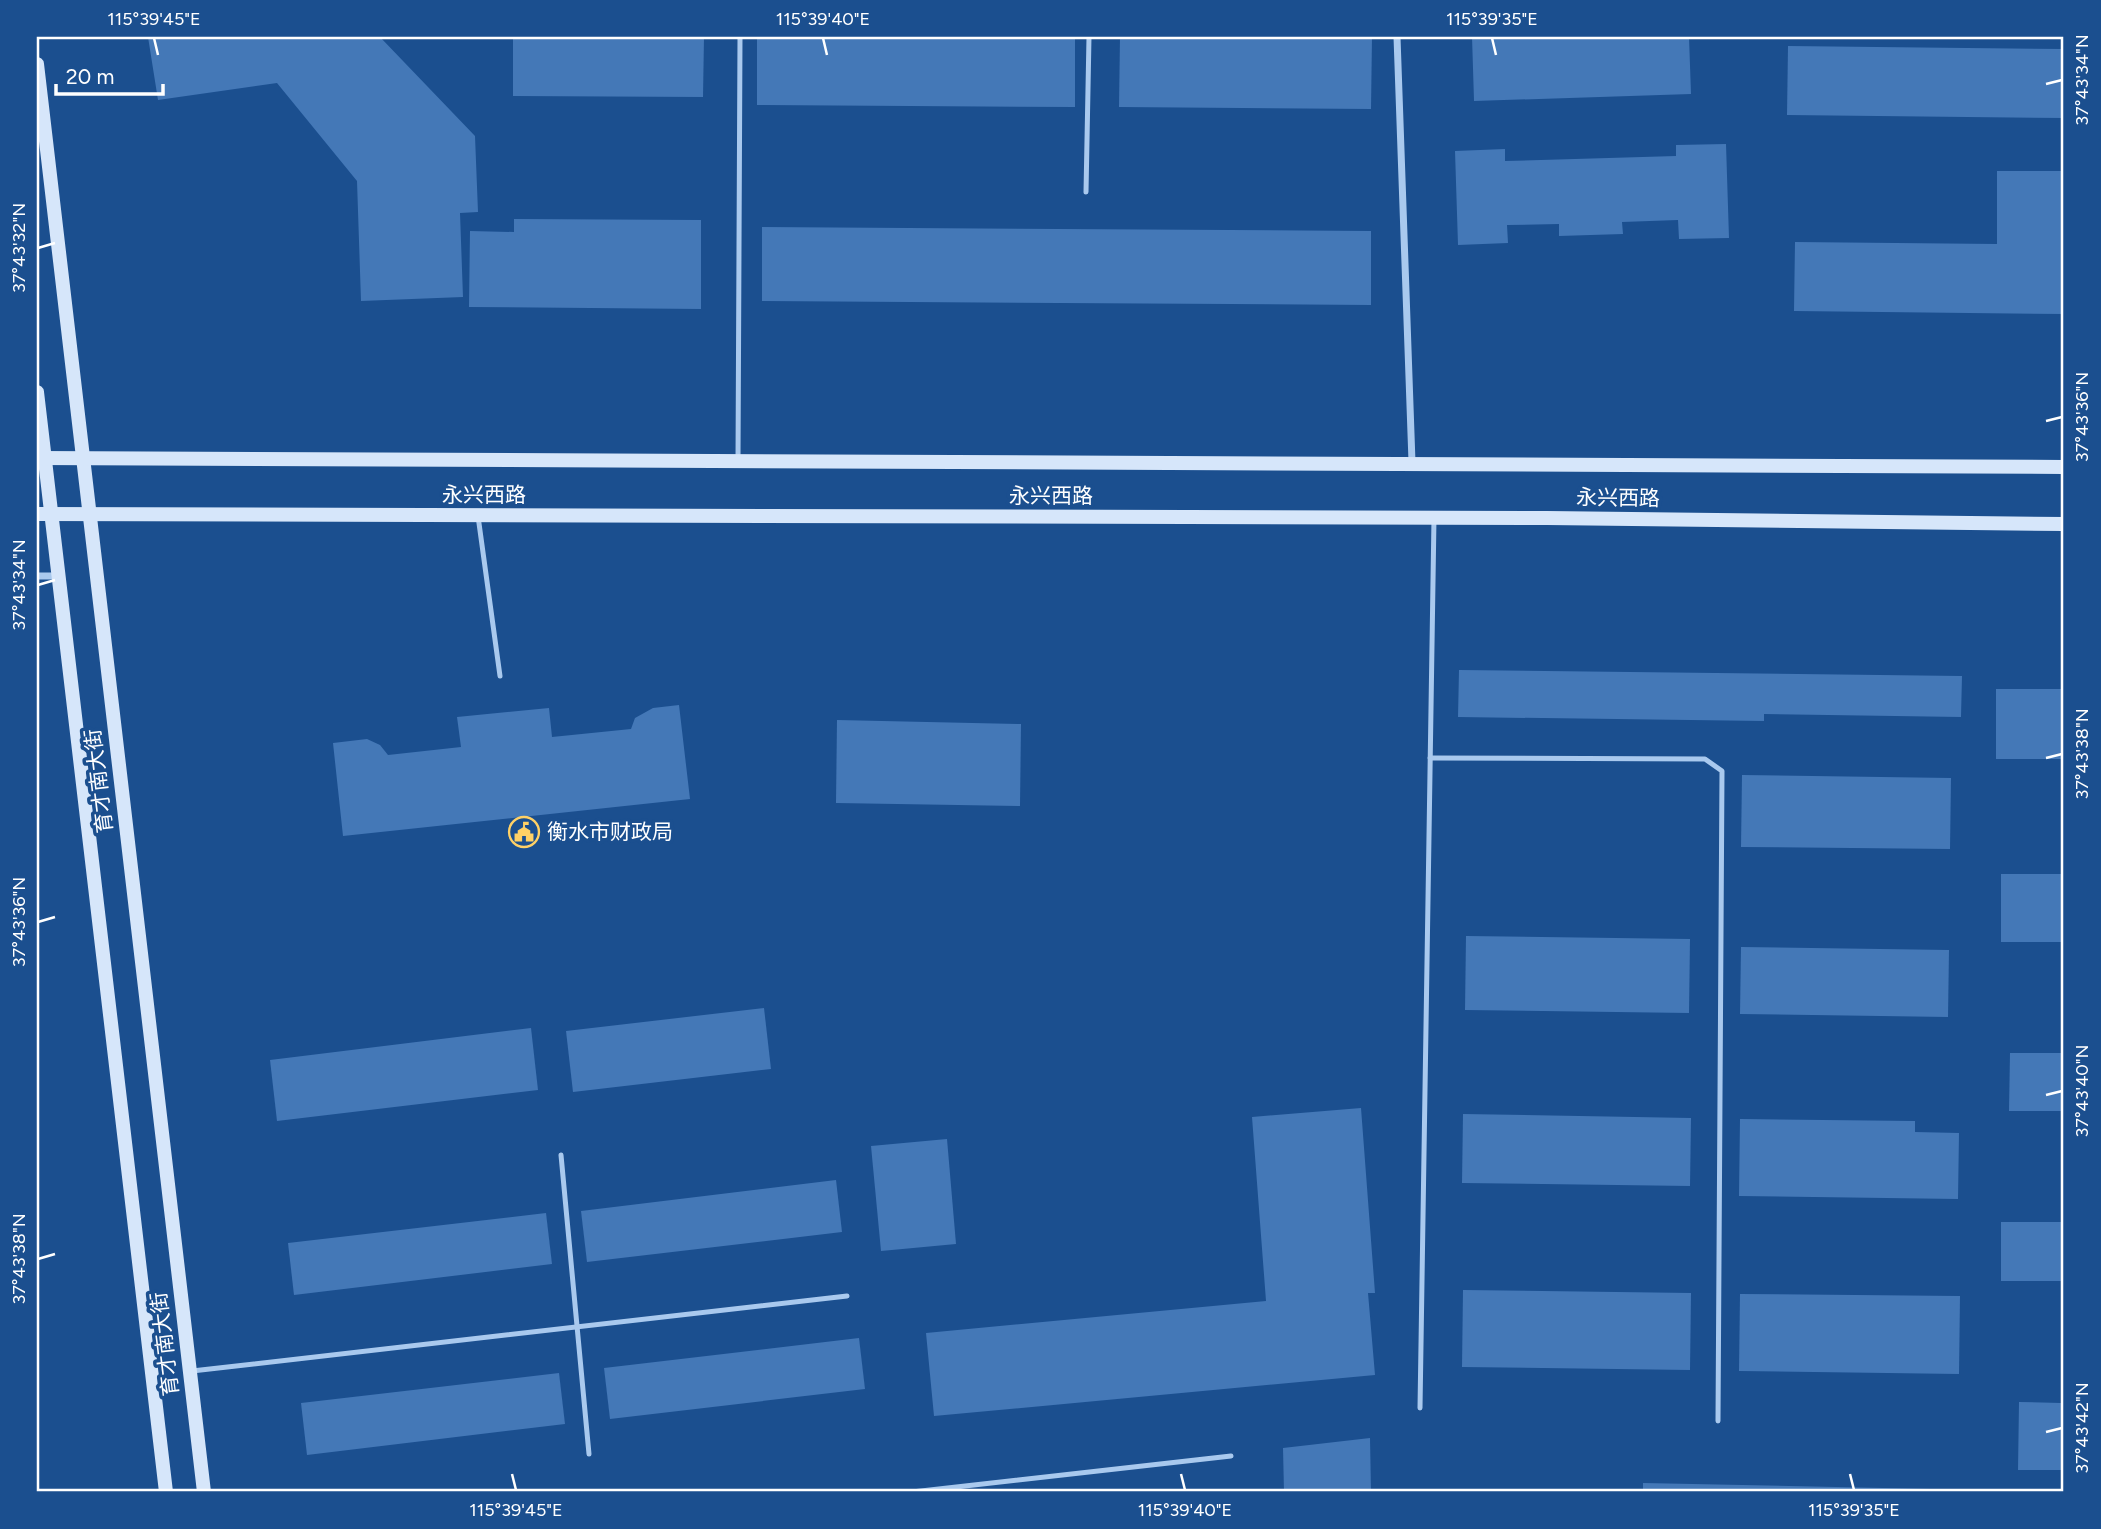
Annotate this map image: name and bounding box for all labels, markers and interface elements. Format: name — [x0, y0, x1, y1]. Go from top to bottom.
text: 115°39'45"E — [107, 8, 201, 30]
text: 115°39'40"E — [776, 8, 870, 30]
text: 115°39'35"E — [1446, 8, 1538, 30]
text: 37°43'34"N — [2071, 34, 2093, 126]
scale bar — [56, 52, 163, 96]
text: 20 m — [66, 64, 114, 89]
text: 37°43'32"N — [8, 203, 30, 293]
text: 37°43'36"N — [2071, 372, 2093, 462]
street label: 永兴西路 — [442, 482, 526, 507]
street label: 永兴西路 — [1009, 483, 1093, 508]
street label: 永兴西路 — [1576, 484, 1660, 511]
text: 37°43'34"N — [8, 539, 30, 631]
text: 37°43'38"N — [2071, 708, 2093, 800]
street label: 育才南大街 — [80, 727, 117, 835]
public building icon: 衡水市财政局 — [507, 815, 541, 849]
place label: 衡水市财政局 — [547, 819, 673, 844]
text: 37°43'36"N — [8, 877, 30, 967]
text: 37°43'40"N — [2071, 1044, 2093, 1138]
text: 37°43'38"N — [8, 1213, 30, 1305]
street label: 育才南大街 — [146, 1290, 183, 1398]
text: 37°43'42"N — [2071, 1382, 2093, 1474]
text: 115°39'45"E — [469, 1499, 563, 1521]
text: 115°39'40"E — [1138, 1499, 1232, 1521]
text: 115°39'35"E — [1808, 1499, 1900, 1521]

